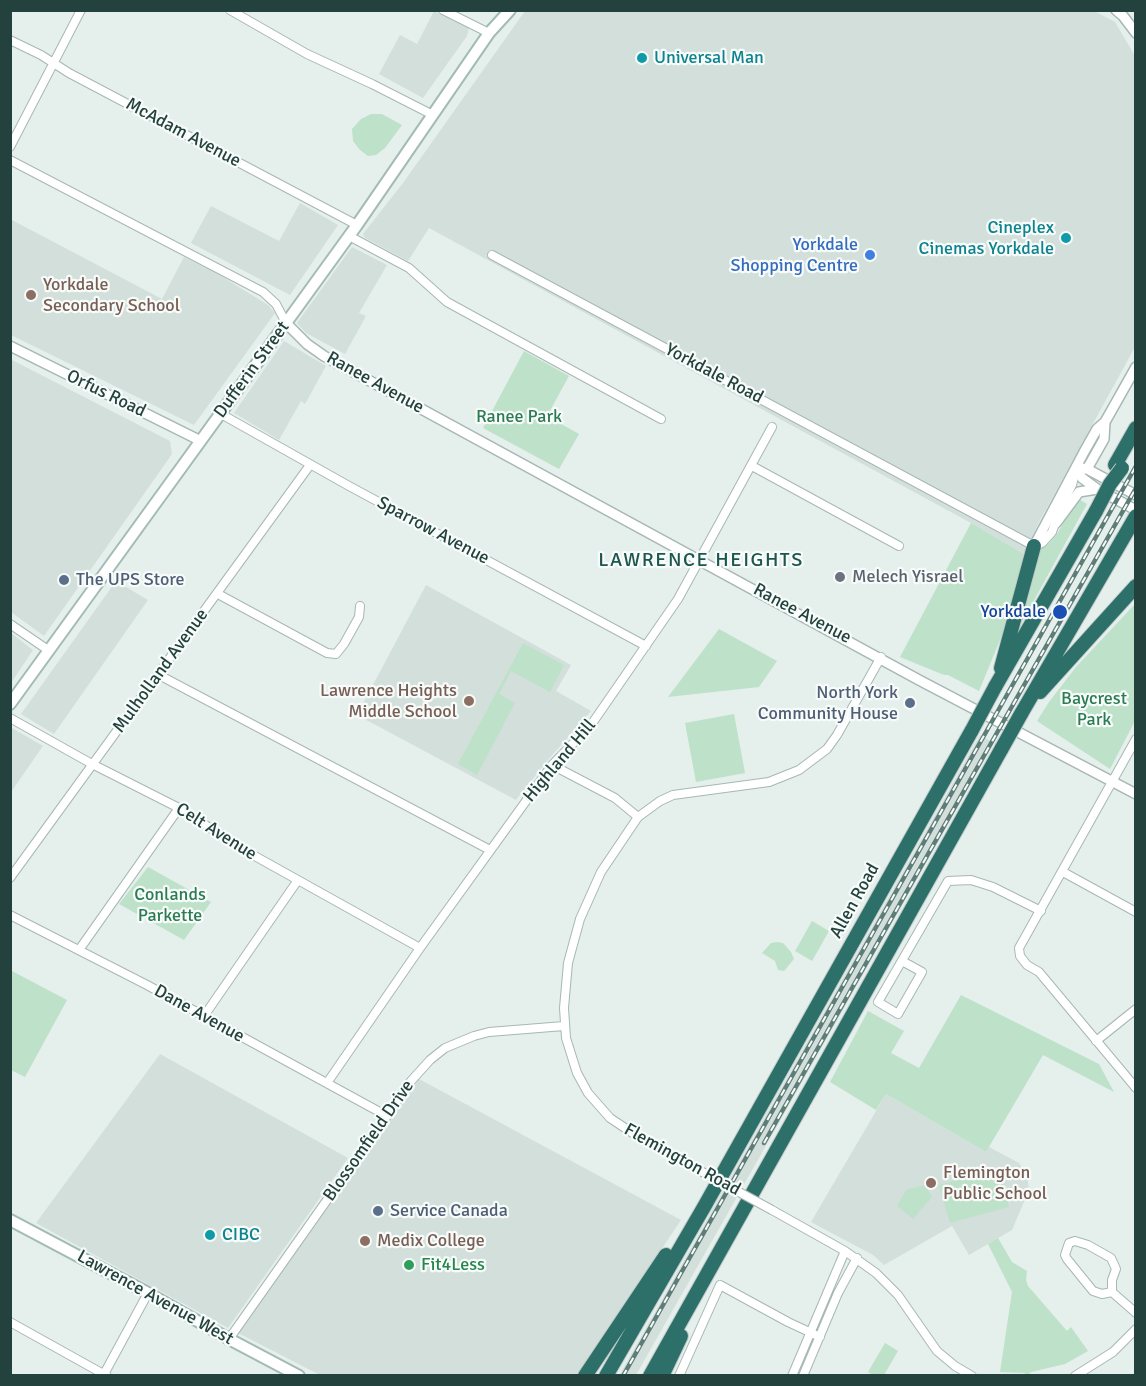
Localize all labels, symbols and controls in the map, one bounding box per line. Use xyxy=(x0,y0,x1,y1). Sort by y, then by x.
place label: Universal Man xyxy=(654,47,764,69)
marker: Universal Man xyxy=(635,51,649,65)
street label: McAdam Avenue xyxy=(122,94,244,172)
place label: Cineplex Cinemas Yorkdale xyxy=(919,217,1054,260)
marker: Cineplex Cinemas Yorkdale xyxy=(1059,231,1073,245)
place label: Yorkdale Shopping Centre xyxy=(730,234,858,276)
marker: Yorkdale Shopping Centre xyxy=(863,248,877,262)
place label: Yorkdale Secondary School xyxy=(43,274,180,316)
marker: Yorkdale Secondary School xyxy=(24,288,38,302)
street label: Dufferin Street xyxy=(210,317,294,423)
street label: Yorkdale Road xyxy=(661,339,767,409)
street label: Ranee Avenue xyxy=(323,347,427,419)
street label: Orfus Road xyxy=(63,366,149,422)
park label: Ranee Park xyxy=(476,406,562,428)
street label: Sparrow Avenue xyxy=(373,492,493,570)
district label: LAWRENCE HEIGHTS xyxy=(598,549,804,573)
place label: Melech Yisrael xyxy=(852,566,964,588)
place label: The UPS Store xyxy=(76,569,185,591)
marker: Melech Yisrael xyxy=(833,570,847,584)
marker: The UPS Store xyxy=(57,573,71,587)
street label: Ranee Avenue xyxy=(749,579,855,649)
place label: Yorkdale xyxy=(980,601,1046,623)
marker: Yorkdale xyxy=(1051,603,1069,621)
street label: Mulholland Avenue xyxy=(109,605,213,737)
place label: Lawrence Heights Middle School xyxy=(320,680,457,722)
place label: North York Community House xyxy=(758,682,898,724)
park label: Baycrest Park xyxy=(1061,688,1127,730)
marker: Lawrence Heights Middle School xyxy=(462,694,476,708)
marker: North York Community House xyxy=(903,696,917,710)
street label: Highland Hill xyxy=(519,715,601,807)
street label: Celt Avenue xyxy=(172,799,260,865)
street label: Allen Road xyxy=(826,860,884,942)
park label: Conlands Parkette xyxy=(134,884,206,926)
street label: Dane Avenue xyxy=(150,980,248,1048)
street label: Blossomfield Drive xyxy=(319,1076,419,1206)
street label: Flemington Road xyxy=(620,1119,744,1201)
place label: Flemington Public School xyxy=(943,1162,1047,1204)
marker: Flemington Public School xyxy=(924,1176,938,1190)
place label: Service Canada xyxy=(390,1200,508,1222)
marker: Service Canada xyxy=(371,1204,385,1218)
place label: CIBC xyxy=(222,1224,260,1246)
marker: CIBC xyxy=(203,1228,217,1242)
place label: Medix College xyxy=(377,1230,485,1252)
marker: Medix College xyxy=(358,1234,372,1248)
street label: Lawrence Avenue West xyxy=(73,1246,237,1350)
place label: Fit4Less xyxy=(421,1254,485,1276)
marker: Fit4Less xyxy=(402,1258,416,1272)

